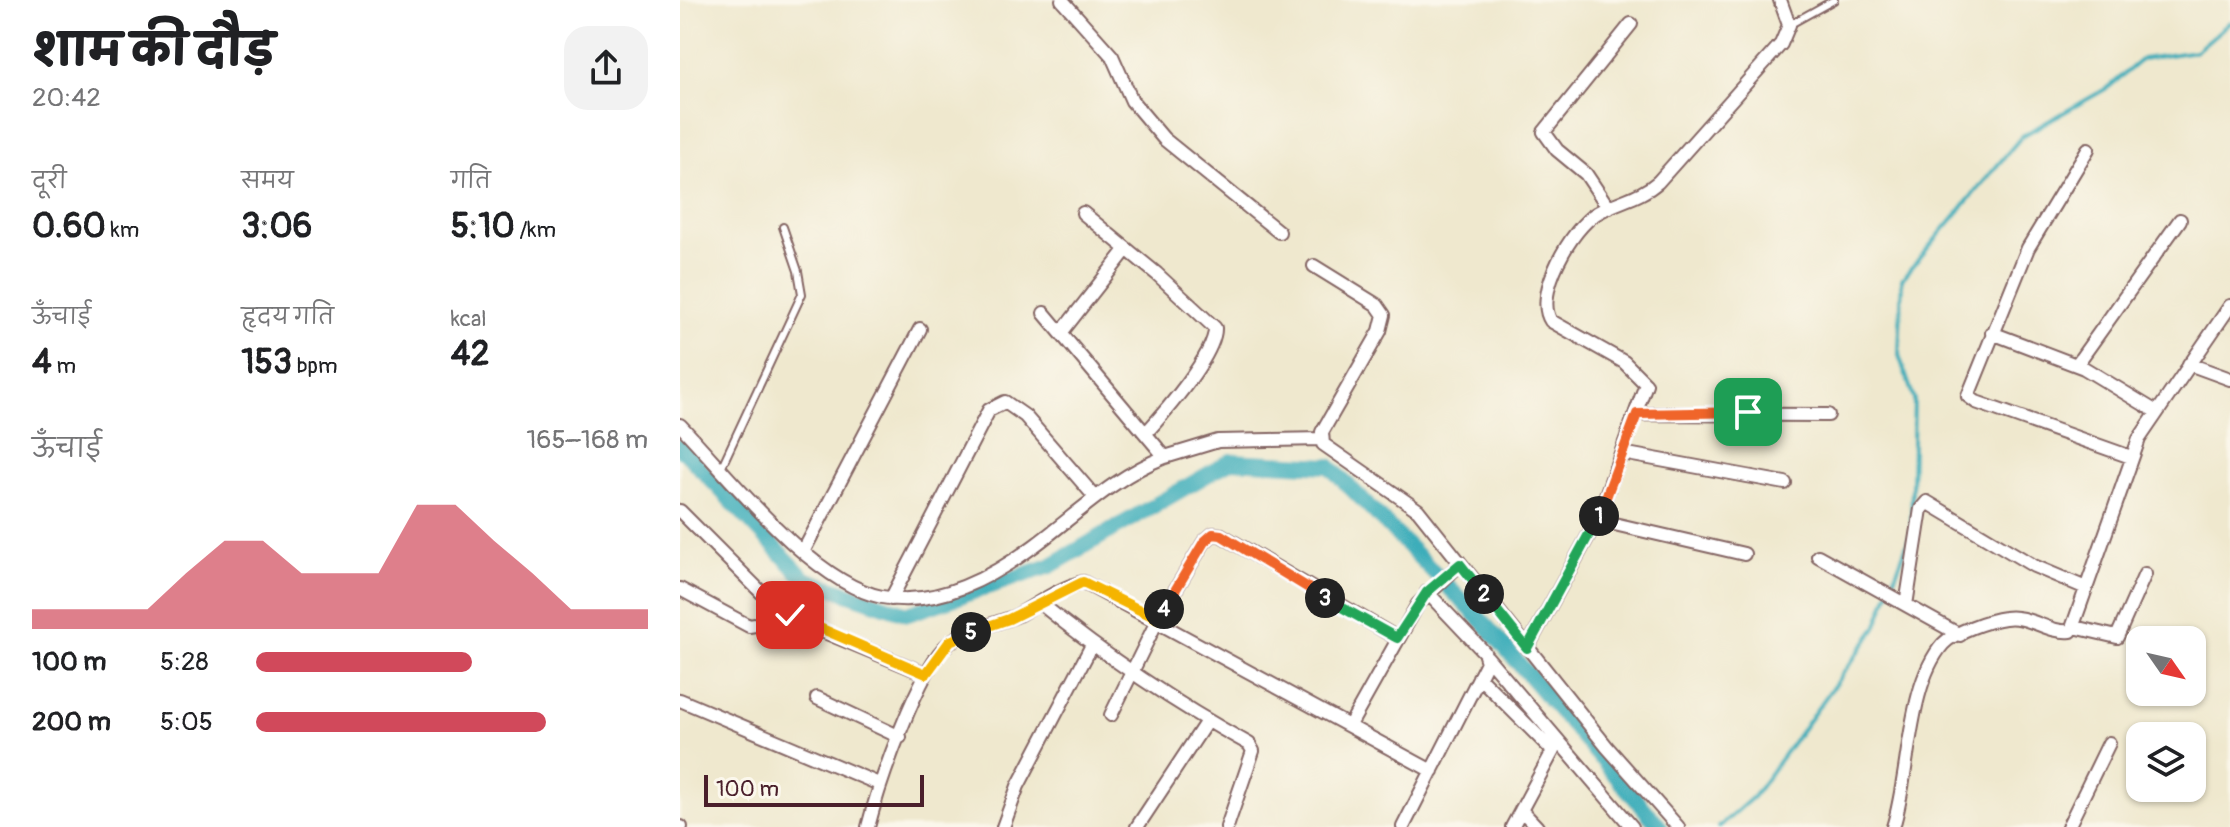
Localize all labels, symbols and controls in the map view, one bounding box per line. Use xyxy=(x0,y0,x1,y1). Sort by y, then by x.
text: शाम की दौड़ xyxy=(32,24,275,79)
button: share xyxy=(564,26,648,110)
text: 20:42 xyxy=(32,82,101,114)
text: दूरी xyxy=(32,167,67,195)
text: समय xyxy=(241,167,294,195)
text: गति xyxy=(451,167,491,195)
text: 0.60 xyxy=(32,205,106,248)
text: 3:06 xyxy=(241,205,312,248)
text: 5:10 xyxy=(451,205,515,248)
text: km xyxy=(106,216,139,244)
text: /km xyxy=(515,216,556,244)
text: ऊँचाई xyxy=(32,303,91,331)
text: हृदय गति xyxy=(241,303,334,331)
text: kcal xyxy=(451,305,486,333)
text: 42 xyxy=(451,333,489,376)
text: 4 xyxy=(32,341,52,384)
text: 153 xyxy=(241,341,292,384)
text: m xyxy=(52,352,76,380)
text: bpm xyxy=(292,352,338,380)
pin xyxy=(1714,378,1782,446)
icon: arrive xyxy=(1726,390,1770,434)
text: 165–168 m xyxy=(526,424,648,456)
text: ऊँचाई xyxy=(32,433,102,465)
pin: 1 xyxy=(1579,496,1619,536)
text: 1 xyxy=(1595,502,1603,530)
pin: 2 xyxy=(1464,574,1504,614)
pin: 3 xyxy=(1305,578,1345,618)
text: 2 xyxy=(1478,580,1490,608)
pin xyxy=(756,581,824,649)
text: 3 xyxy=(1319,584,1331,612)
pin: 4 xyxy=(1144,589,1184,629)
icon: check xyxy=(768,593,812,637)
text: 4 xyxy=(1158,595,1170,623)
pin: 5 xyxy=(951,612,991,652)
text: 5 xyxy=(965,618,977,646)
north arrow xyxy=(2126,626,2206,706)
map controls xyxy=(2126,626,2206,802)
text: 100 m xyxy=(32,646,106,678)
text: 5:28 xyxy=(160,646,209,678)
text: 200 m xyxy=(32,706,111,738)
text: 5:05 xyxy=(160,706,213,738)
button: layers xyxy=(2126,722,2206,802)
scale bar xyxy=(704,771,924,807)
text: 100 m xyxy=(716,775,779,803)

